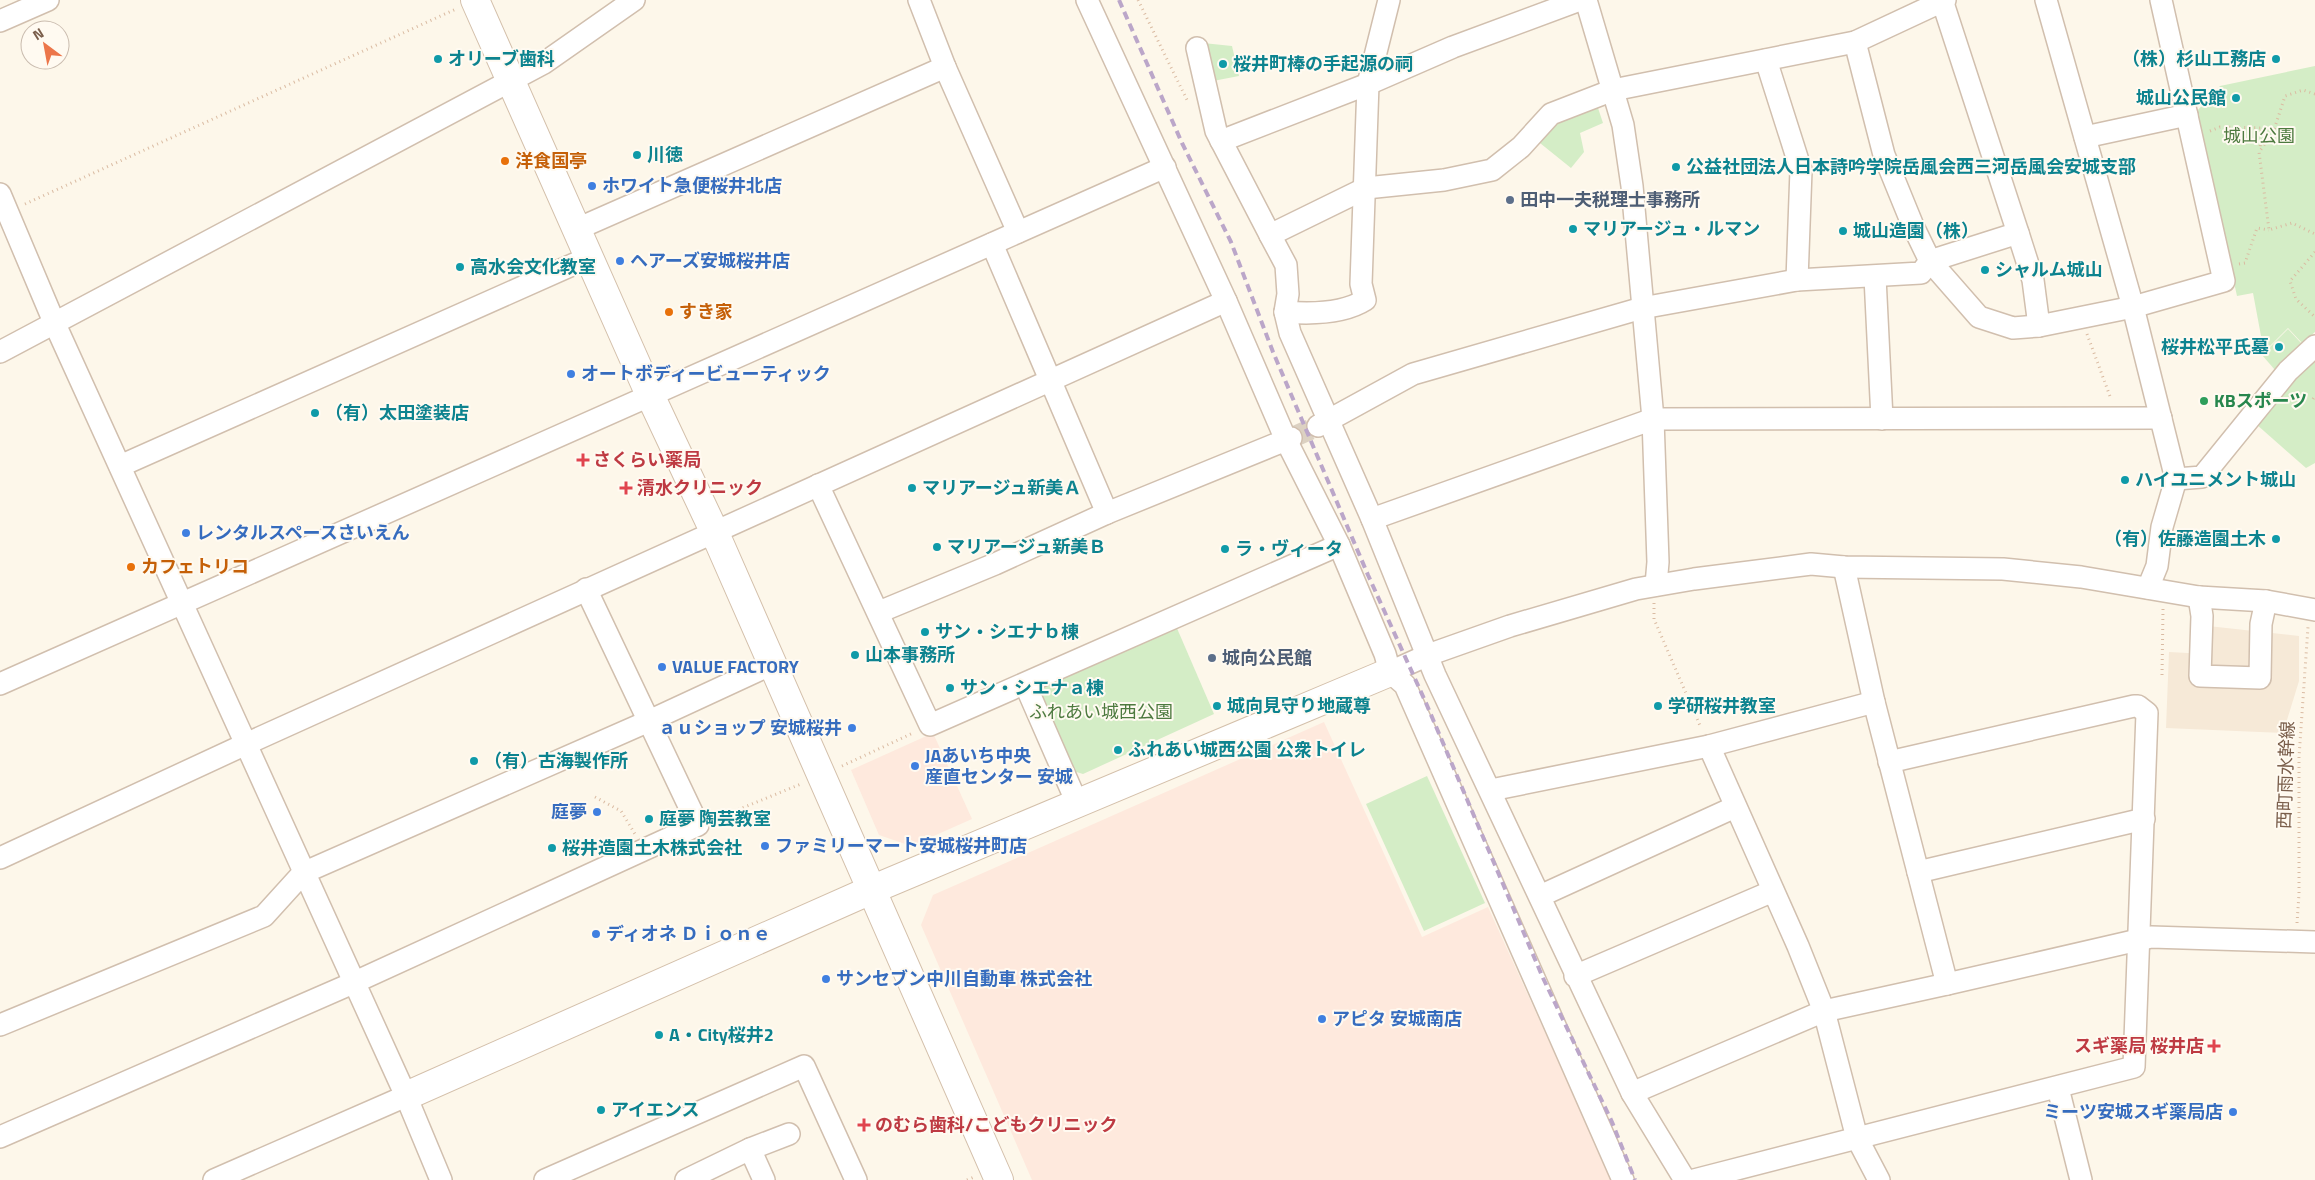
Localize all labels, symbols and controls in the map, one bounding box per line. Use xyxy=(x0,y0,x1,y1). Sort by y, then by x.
north arrow xyxy=(20,20,70,70)
text: N xyxy=(28,22,48,45)
place label: オリーブ歯科 xyxy=(448,45,555,72)
place label: （株）杉山工務店 xyxy=(2122,45,2266,72)
place label: 桜井町棒の手起源の祠 xyxy=(1233,50,1413,77)
marker: オリーブ歯科 xyxy=(432,53,444,65)
marker: （株）杉山工務店 xyxy=(2270,53,2282,65)
marker: 桜井町棒の手起源の祠 xyxy=(1217,58,1229,70)
place label: 城山公民館 xyxy=(2136,84,2226,111)
marker: 城山公民館 xyxy=(2230,92,2242,104)
park label: 城山公園 xyxy=(2223,122,2295,149)
place label: 川徳 xyxy=(647,141,683,168)
place label: 洋食国亭 xyxy=(515,147,587,174)
marker: 川徳 xyxy=(631,149,643,161)
place label: 公益社団法人日本詩吟学院岳風会西三河岳風会安城支部 xyxy=(1686,153,2136,180)
marker: 洋食国亭 xyxy=(499,155,511,167)
marker: 公益社団法人日本詩吟学院岳風会西三河岳風会安城支部 xyxy=(1670,161,1682,173)
place label: ホワイト急便桜井北店 xyxy=(602,172,782,199)
marker: ホワイト急便桜井北店 xyxy=(586,180,598,192)
place label: 田中一夫税理士事務所 xyxy=(1520,186,1700,213)
marker: 田中一夫税理士事務所 xyxy=(1504,194,1516,206)
place label: マリアージュ・ルマン xyxy=(1583,215,1760,242)
place label: 城山造園（株） xyxy=(1853,217,1979,244)
marker: マリアージュ・ルマン xyxy=(1567,223,1579,235)
marker: 城山造園（株） xyxy=(1837,225,1849,237)
place label: ヘアーズ安城桜井店 xyxy=(630,247,790,274)
place label: 高水会文化教室 xyxy=(470,253,596,280)
marker: ヘアーズ安城桜井店 xyxy=(614,255,626,267)
place label: シャルム城山 xyxy=(1995,256,2103,283)
marker: 高水会文化教室 xyxy=(454,261,466,273)
marker: シャルム城山 xyxy=(1979,264,1991,276)
place label: すき家 xyxy=(679,298,733,325)
marker: すき家 xyxy=(663,306,675,318)
place label: 桜井松平氏墓 xyxy=(2161,333,2269,360)
marker: 桜井松平氏墓 xyxy=(2273,341,2285,353)
place label: オートボディービューティック xyxy=(581,360,831,387)
marker: オートボディービューティック xyxy=(565,368,577,380)
place label: KBスポーツ xyxy=(2214,387,2307,414)
marker: KBスポーツ xyxy=(2198,395,2210,407)
place label: （有）太田塗装店 xyxy=(325,399,469,426)
marker: （有）太田塗装店 xyxy=(309,407,321,419)
place label: さくらい薬局 xyxy=(593,446,701,473)
marker: さくらい薬局 xyxy=(577,454,589,466)
place label: ハイユニメント城山 xyxy=(2135,466,2296,493)
place label: 清水クリニック xyxy=(637,474,763,501)
place label: マリアージュ新美Ａ xyxy=(922,474,1081,501)
marker: ハイユニメント城山 xyxy=(2119,474,2131,486)
marker: 清水クリニック xyxy=(619,481,633,495)
marker: マリアージュ新美Ａ xyxy=(906,482,918,494)
place label: レンタルスペースさいえん xyxy=(196,519,410,546)
place label: （有）佐藤造園土木 xyxy=(2104,525,2266,552)
marker: レンタルスペースさいえん xyxy=(180,527,192,539)
place label: マリアージュ新美Ｂ xyxy=(947,533,1106,560)
marker: （有）佐藤造園土木 xyxy=(2270,533,2282,545)
place label: ラ・ヴィータ xyxy=(1235,535,1343,562)
marker: マリアージュ新美Ｂ xyxy=(931,541,943,553)
marker: ラ・ヴィータ xyxy=(1219,543,1231,555)
place label: カフェトリコ xyxy=(141,553,249,580)
marker: カフェトリコ xyxy=(125,561,137,573)
place label: サン・シエナｂ棟 xyxy=(935,618,1079,645)
marker: サン・シエナｂ棟 xyxy=(919,626,931,638)
place label: 山本事務所 xyxy=(865,641,955,668)
place label: 城向公民館 xyxy=(1222,644,1312,671)
marker: 山本事務所 xyxy=(849,649,861,661)
marker: 城向公民館 xyxy=(1206,652,1218,664)
place label: VALUE FACTORY xyxy=(672,653,800,680)
marker: VALUE FACTORY xyxy=(656,661,668,673)
place label: サン・シエナａ棟 xyxy=(960,674,1104,701)
marker: サン・シエナａ棟 xyxy=(944,682,956,694)
place label: 城向見守り地蔵尊 xyxy=(1227,692,1371,719)
place label: 学研桜井教室 xyxy=(1668,692,1776,719)
park label: ふれあい城西公園 xyxy=(1029,698,1173,725)
marker: 城向見守り地蔵尊 xyxy=(1211,700,1223,712)
marker: 学研桜井教室 xyxy=(1652,700,1664,712)
place label: ａｕショップ 安城桜井 xyxy=(658,714,842,741)
street label: 西町雨水幹線 xyxy=(2270,721,2301,829)
marker: ａｕショップ 安城桜井 xyxy=(846,722,858,734)
place label: ふれあい城西公園 公衆トイレ xyxy=(1128,736,1366,763)
place label: JAあいち中央 産直センター 安城 xyxy=(925,742,1073,790)
marker: ふれあい城西公園 公衆トイレ xyxy=(1112,744,1124,756)
place label: （有）古海製作所 xyxy=(484,747,628,774)
marker: （有）古海製作所 xyxy=(468,755,480,767)
marker: JAあいち中央 産直センター 安城 xyxy=(909,760,921,772)
place label: 庭夢 xyxy=(551,798,587,825)
place label: 庭夢 陶芸教室 xyxy=(659,805,771,832)
marker: 庭夢 xyxy=(591,806,603,818)
marker: 庭夢 陶芸教室 xyxy=(643,813,655,825)
place label: ファミリーマート安城桜井町店 xyxy=(775,832,1027,859)
place label: 桜井造園土木株式会社 xyxy=(562,834,742,861)
marker: ファミリーマート安城桜井町店 xyxy=(759,840,771,852)
marker: 桜井造園土木株式会社 xyxy=(546,842,558,854)
place label: ディオネ Ｄｉｏｎｅ xyxy=(606,920,771,947)
marker: ディオネ Ｄｉｏｎｅ xyxy=(590,928,602,940)
place label: サンセブン中川自動車 株式会社 xyxy=(836,965,1092,992)
marker: サンセブン中川自動車 株式会社 xyxy=(820,973,832,985)
place label: アピタ 安城南店 xyxy=(1332,1005,1462,1032)
marker: アピタ 安城南店 xyxy=(1316,1013,1328,1025)
place label: A・City桜井2 xyxy=(669,1021,774,1048)
marker: A・City桜井2 xyxy=(653,1029,665,1041)
place label: スギ薬局 桜井店 xyxy=(2074,1032,2204,1059)
marker: スギ薬局 桜井店 xyxy=(2208,1040,2220,1052)
place label: アイエンス xyxy=(611,1096,700,1123)
place label: ミーツ安城スギ薬局店 xyxy=(2043,1098,2223,1125)
marker: アイエンス xyxy=(595,1104,607,1116)
marker: ミーツ安城スギ薬局店 xyxy=(2227,1106,2239,1118)
place label: のむら歯科/こどもクリニック xyxy=(875,1111,1117,1138)
marker: のむら歯科/こどもクリニック xyxy=(857,1118,871,1132)

